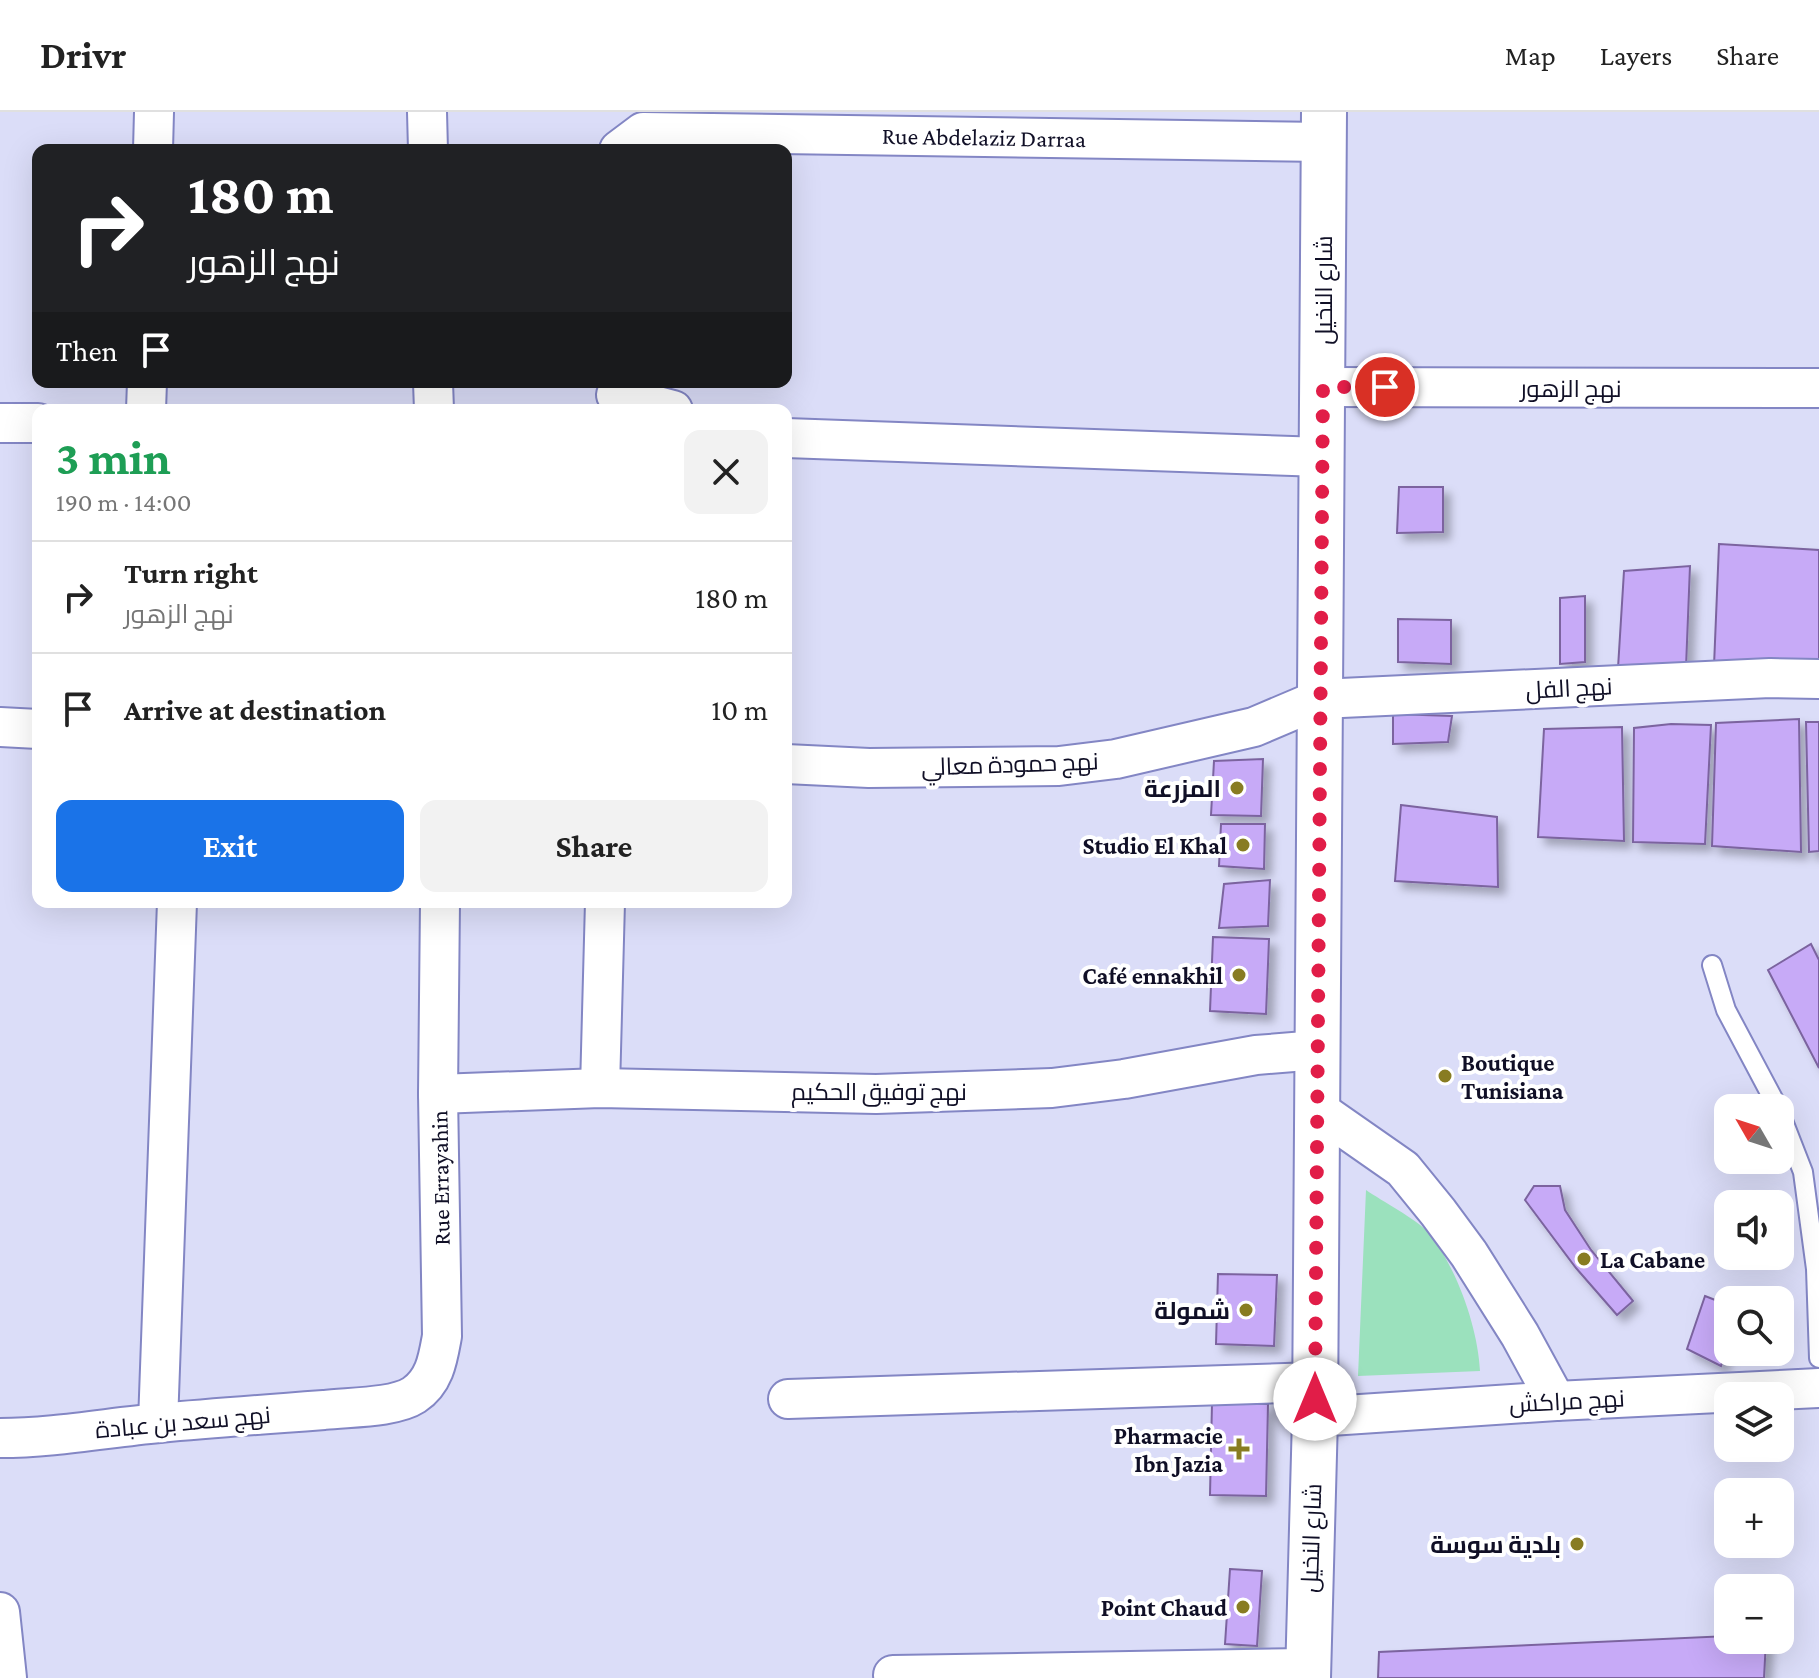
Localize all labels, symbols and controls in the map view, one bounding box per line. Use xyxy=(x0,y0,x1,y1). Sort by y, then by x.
text: Drivr xyxy=(40,34,126,76)
text: Map xyxy=(1505,40,1556,71)
text: Layers xyxy=(1600,40,1672,71)
text: Share xyxy=(1716,40,1779,71)
street label: Rue Abdelaziz Darraa xyxy=(882,122,1086,152)
text: 180 m xyxy=(188,163,334,225)
icon: right xyxy=(56,176,160,280)
street label: شارع النخيل xyxy=(1310,235,1340,345)
text: نهج الزهور xyxy=(188,243,340,283)
icon: arrive xyxy=(134,328,178,372)
text: Then xyxy=(56,334,118,367)
pin xyxy=(1351,353,1419,421)
icon: arrive xyxy=(1363,365,1407,409)
street label: نهج الزهور xyxy=(1518,375,1622,405)
button: close xyxy=(684,430,768,514)
text: 3 min xyxy=(56,431,171,484)
text: 190 m · 14:00 xyxy=(56,488,192,517)
text: Turn right xyxy=(124,556,258,589)
icon: right xyxy=(56,575,100,619)
text: 180 m xyxy=(695,581,768,614)
text: نهج الزهور xyxy=(124,600,234,629)
street label: نهج الفل xyxy=(1525,672,1613,707)
icon: arrive xyxy=(56,687,100,731)
text: Arrive at destination xyxy=(124,693,386,726)
text: 10 m xyxy=(711,693,768,726)
street label: نهج حمودة معالي xyxy=(921,747,1099,787)
place label: المزرعة xyxy=(1144,775,1221,803)
marker: المزرعة xyxy=(1228,779,1246,797)
button: Exit xyxy=(56,800,404,892)
button: Share xyxy=(420,800,768,892)
place label: Studio El Khal xyxy=(1083,832,1227,859)
marker: Studio El Khal xyxy=(1234,836,1252,854)
place label: Café ennakhil xyxy=(1082,962,1223,989)
marker: Café ennakhil xyxy=(1230,966,1248,984)
place label: Boutique Tunisiana xyxy=(1461,1049,1564,1104)
marker: Boutique Tunisiana xyxy=(1436,1067,1454,1085)
street label: نهج توفيق الحكيم xyxy=(791,1078,967,1108)
north arrow xyxy=(1714,1094,1794,1174)
map controls xyxy=(1714,1094,1794,1654)
street label: Rue Errayahin xyxy=(425,1110,455,1246)
button: sound xyxy=(1714,1190,1794,1270)
place label: La Cabane xyxy=(1600,1246,1705,1273)
marker: La Cabane xyxy=(1575,1250,1593,1268)
button: search xyxy=(1714,1286,1794,1366)
place label: شمولة xyxy=(1154,1297,1230,1325)
marker: شمولة xyxy=(1237,1301,1255,1319)
position arrow xyxy=(1273,1357,1357,1441)
button: layers xyxy=(1714,1382,1794,1462)
street label: نهج مراكش xyxy=(1508,1384,1626,1421)
street label: نهج سعد بن عبادة xyxy=(94,1401,272,1446)
place label: Pharmacie Ibn Jazia xyxy=(1114,1422,1223,1477)
marker: Pharmacie Ibn Jazia xyxy=(1230,1440,1248,1458)
button: + xyxy=(1714,1478,1794,1558)
street label: شارع النخيل xyxy=(1296,1483,1329,1593)
place label: بلدية سوسة xyxy=(1430,1531,1561,1559)
marker: بلدية سوسة xyxy=(1568,1535,1586,1553)
button: − xyxy=(1714,1574,1794,1654)
place label: Point Chaud xyxy=(1101,1594,1227,1621)
marker: Point Chaud xyxy=(1234,1598,1252,1616)

